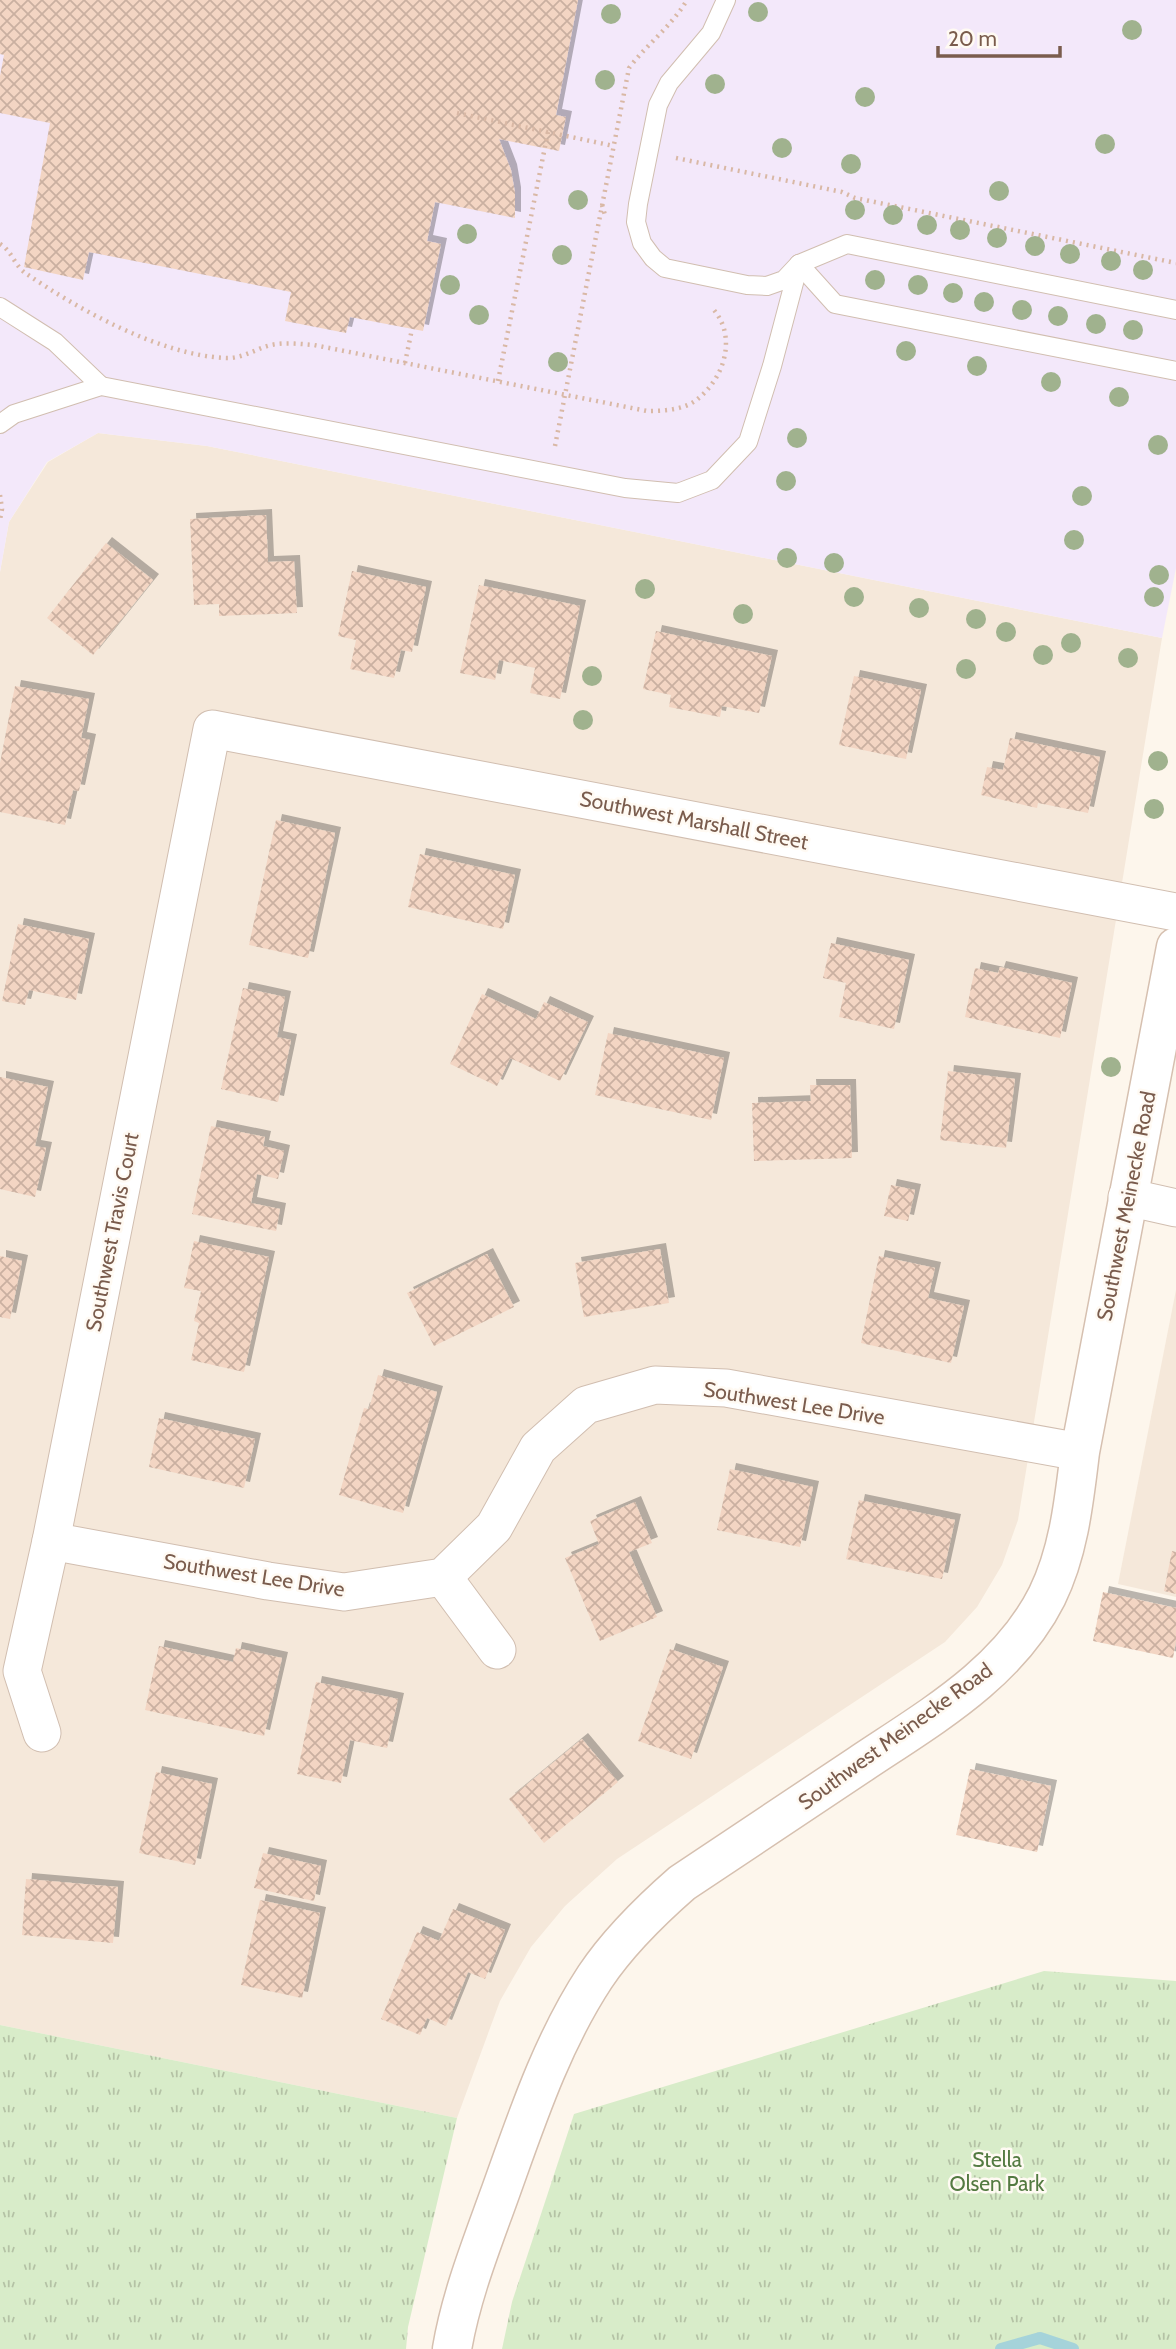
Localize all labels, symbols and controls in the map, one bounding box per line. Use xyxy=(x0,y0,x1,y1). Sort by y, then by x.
scale bar xyxy=(938,14,1060,58)
text: 20 m xyxy=(948,26,997,51)
street label: Southwest Marshall Street xyxy=(578,786,810,854)
street label: Southwest Meinecke Road xyxy=(1091,1089,1161,1323)
street label: Southwest Travis Court xyxy=(80,1130,144,1334)
street label: Southwest Lee Drive xyxy=(702,1376,887,1430)
street label: Southwest Lee Drive xyxy=(162,1548,347,1602)
street label: Southwest Meinecke Road xyxy=(793,1657,997,1815)
park label: Stella Olsen Park xyxy=(950,2147,1045,2196)

